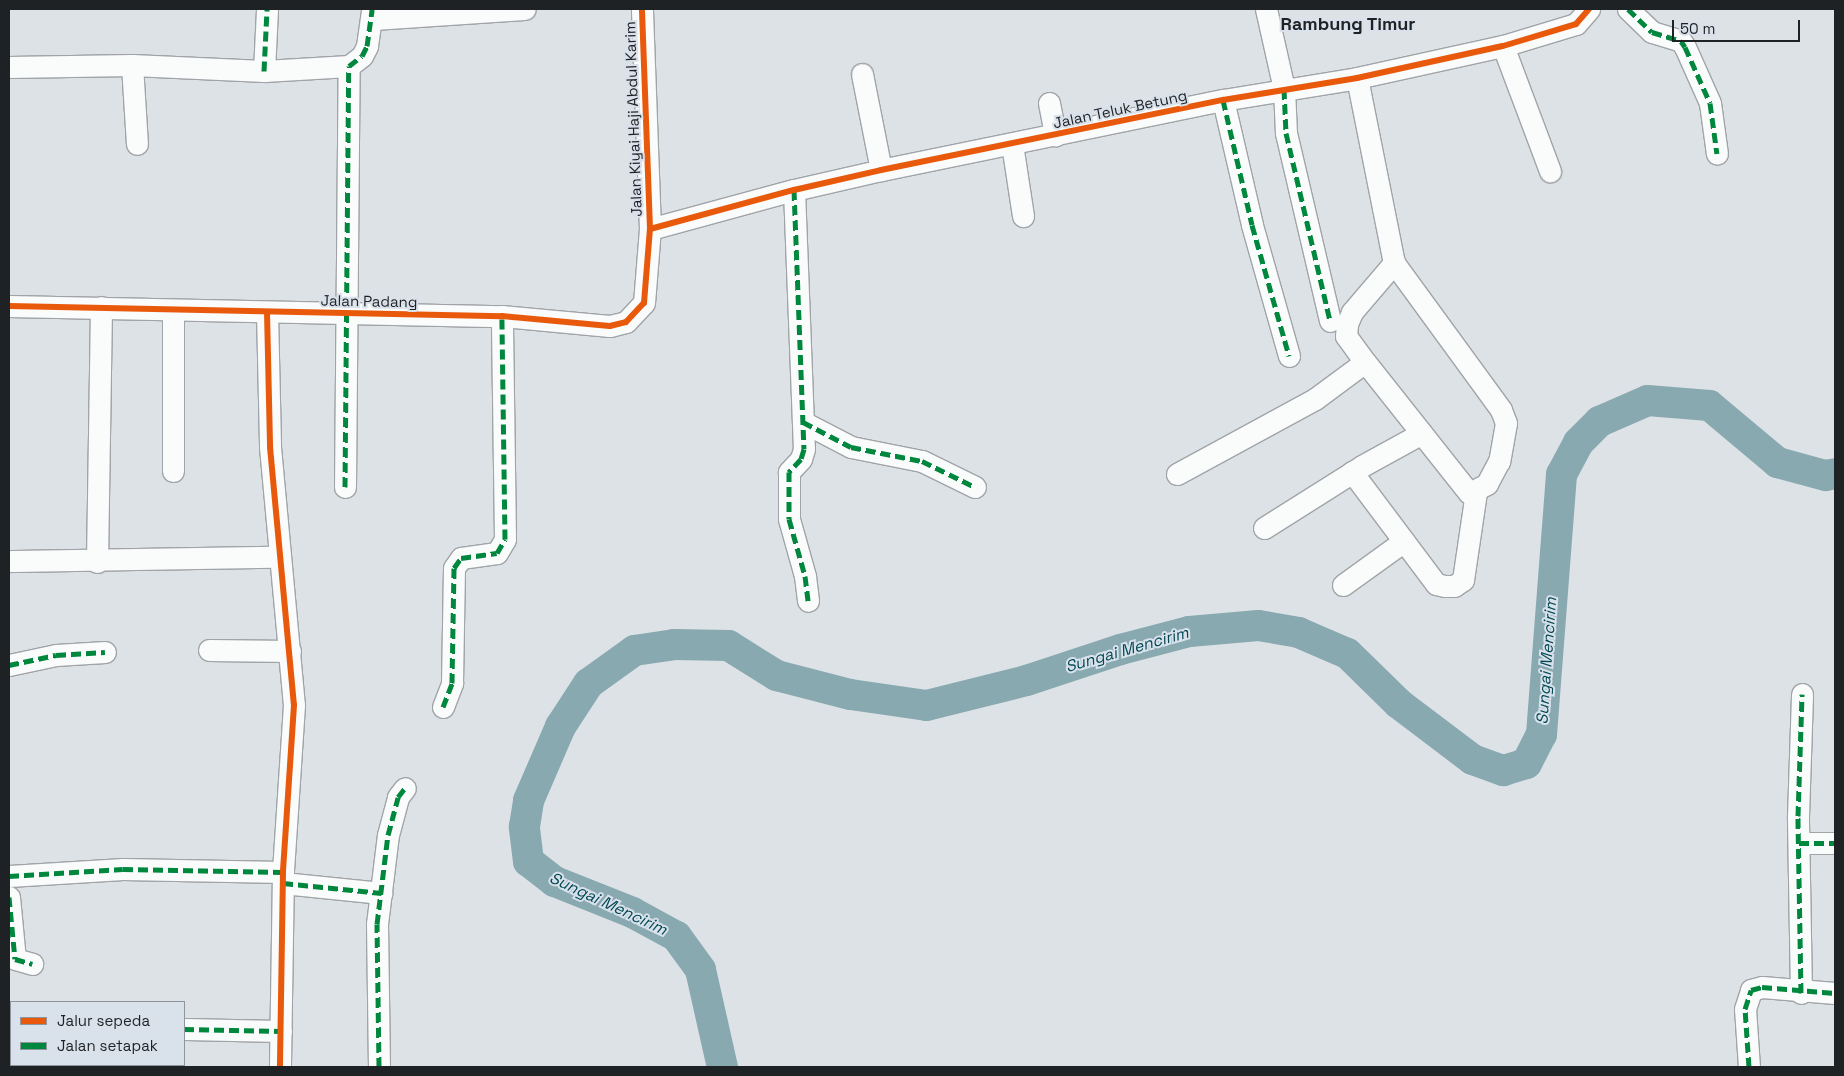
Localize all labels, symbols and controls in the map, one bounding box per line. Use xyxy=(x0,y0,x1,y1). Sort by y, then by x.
scale bar xyxy=(1674,10,1802,42)
district label: Rambung Timur xyxy=(1280,13,1416,35)
text: 50 m xyxy=(1680,19,1715,38)
street label: Jalan Kiyai Haji Abdul Karim xyxy=(621,21,645,217)
street label: Jalan Teluk Betung xyxy=(1051,86,1189,132)
street label: Jalan Padang xyxy=(320,291,418,311)
water label: Sungai Mencirim xyxy=(1533,597,1561,725)
water label: Sungai Mencirim xyxy=(1063,623,1191,677)
water label: Sungai Mencirim xyxy=(546,868,670,940)
legend xyxy=(10,1001,185,1066)
text: Jalur sepeda xyxy=(57,1011,150,1030)
text: Jalan setapak xyxy=(57,1036,158,1055)

